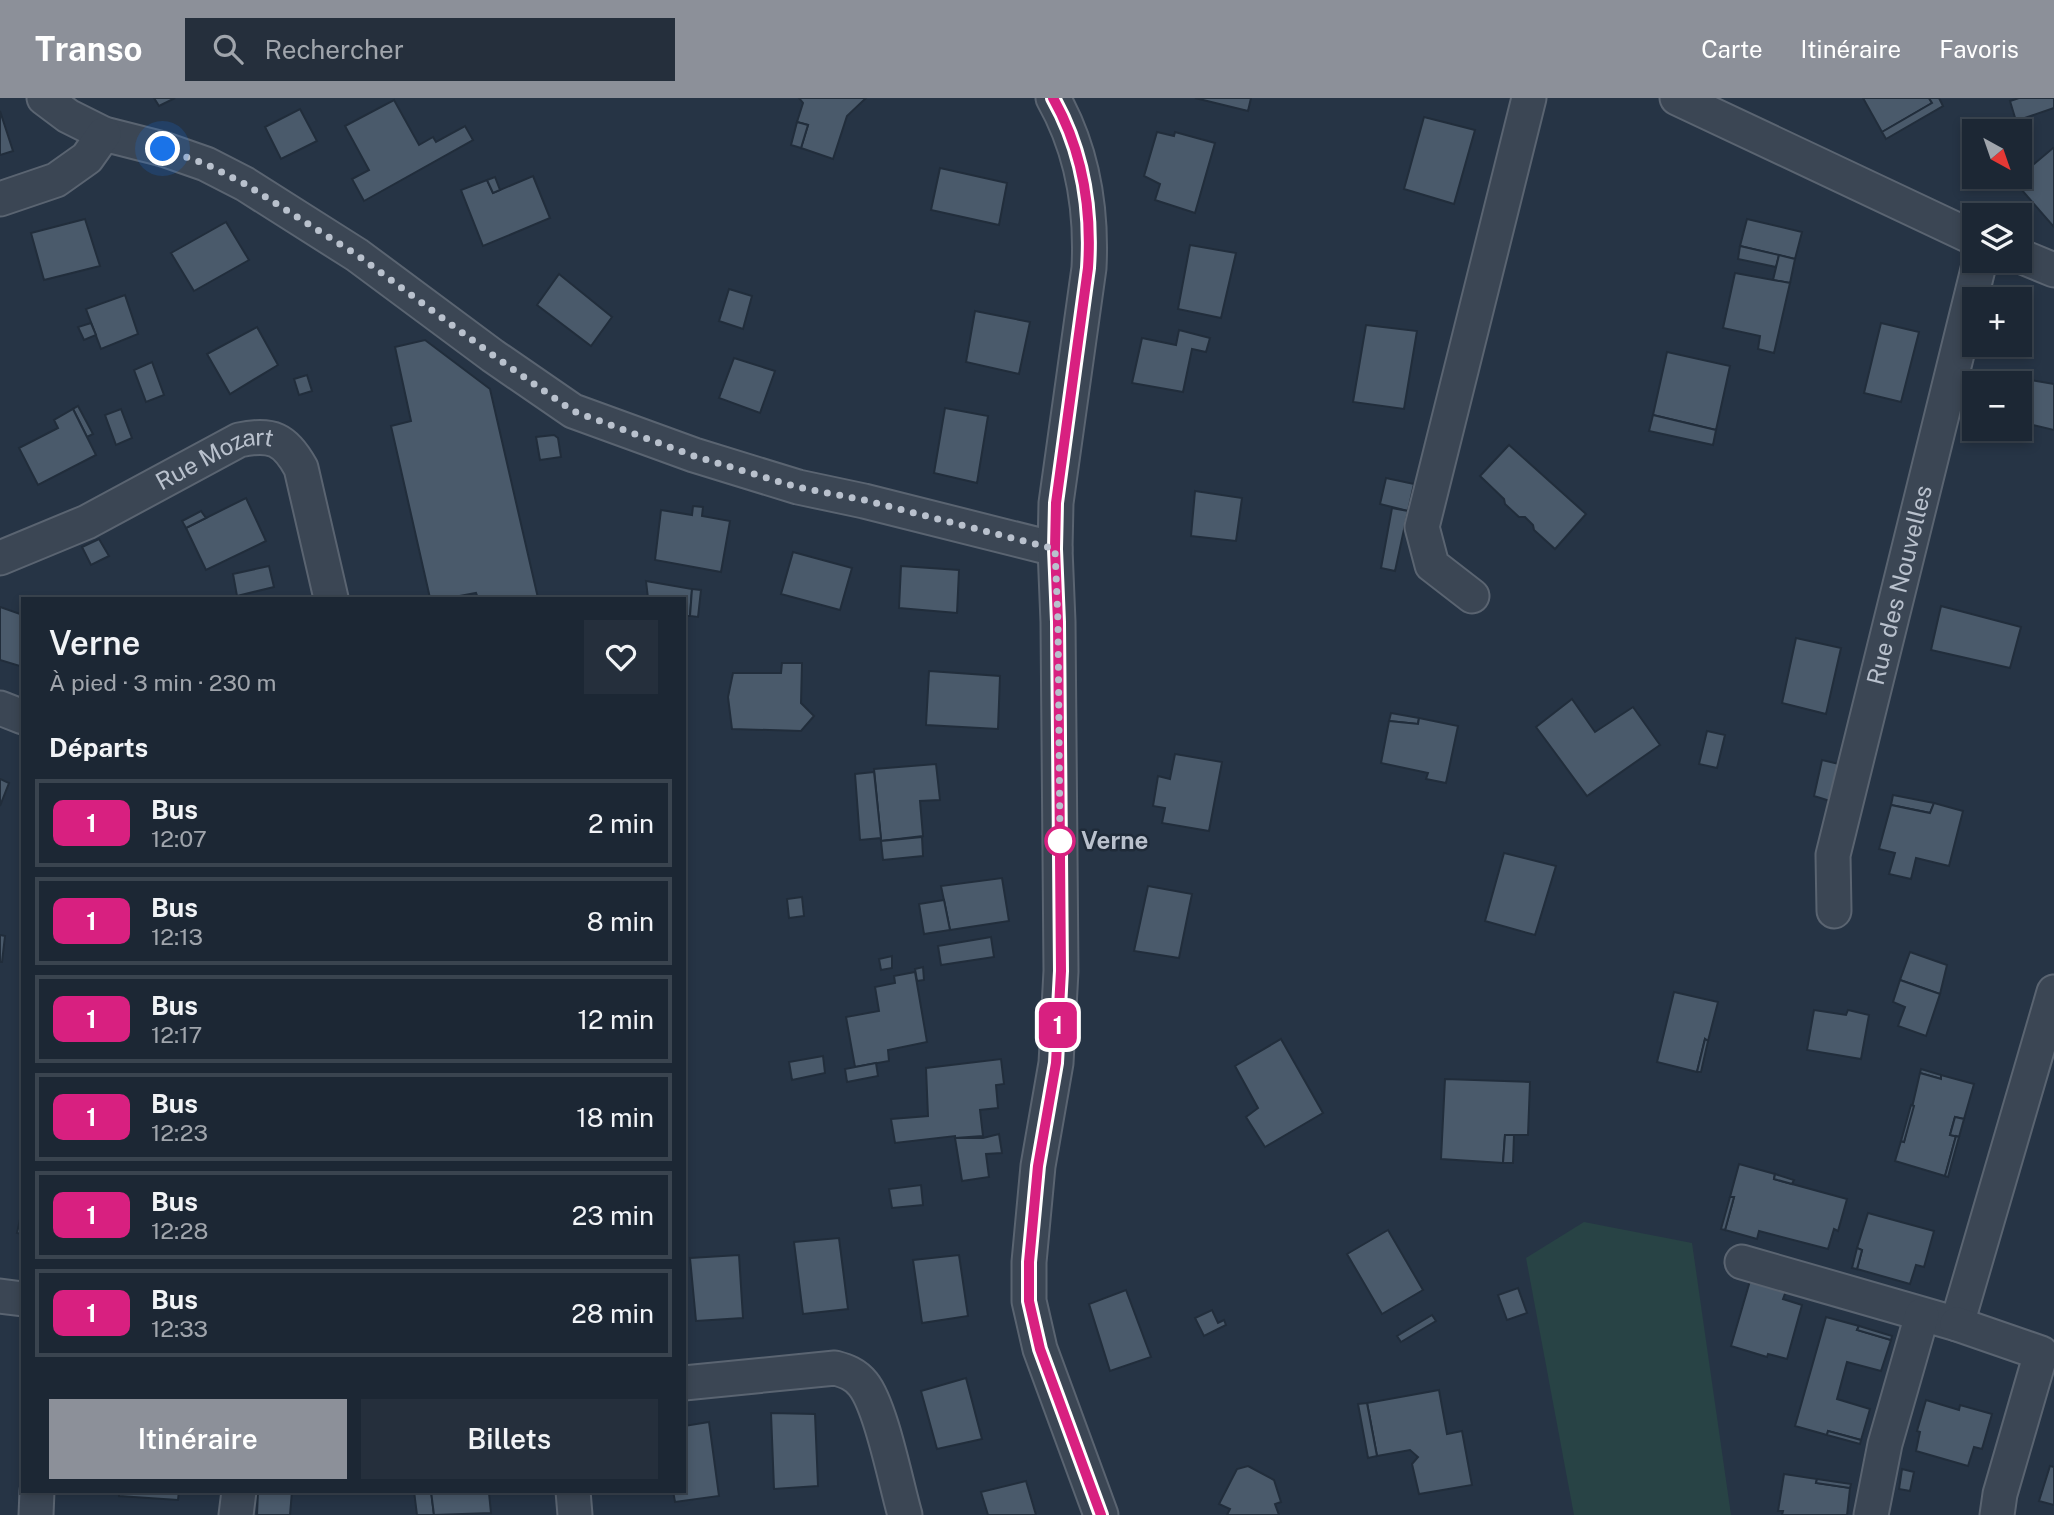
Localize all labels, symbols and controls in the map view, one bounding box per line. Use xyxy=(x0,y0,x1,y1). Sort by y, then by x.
search box xyxy=(185,18,675,81)
text: Transo xyxy=(35,30,143,68)
icon: search xyxy=(209,30,247,68)
text: Rechercher xyxy=(265,34,404,65)
text: Carte xyxy=(1701,35,1763,63)
text: Itinéraire xyxy=(1801,35,1901,63)
text: Favoris xyxy=(1939,35,2019,63)
north arrow xyxy=(1962,119,2032,189)
map controls xyxy=(1962,119,2032,441)
your location xyxy=(145,131,180,166)
button: layers xyxy=(1962,203,2032,273)
button: + xyxy=(1962,287,2032,357)
button: − xyxy=(1962,371,2032,441)
street label: Rue Mozart xyxy=(151,422,276,495)
street label: Rue des Nouvelles xyxy=(1861,482,1937,688)
button: heart xyxy=(584,620,658,694)
text: Verne xyxy=(49,624,140,662)
text: À pied · 3 min · 230 m xyxy=(49,669,276,696)
text: Départs xyxy=(49,732,148,763)
text: Bus xyxy=(151,794,198,825)
text: 2 min xyxy=(588,808,654,839)
text: 1 xyxy=(86,809,97,837)
text: 12:07 xyxy=(151,825,207,852)
marker: Verne xyxy=(1045,826,1075,856)
place label: Verne xyxy=(1081,826,1148,854)
text: Bus xyxy=(151,892,198,923)
text: 8 min xyxy=(587,906,654,937)
text: 1 xyxy=(86,907,97,935)
text: 12:13 xyxy=(151,923,203,950)
text: Bus xyxy=(151,990,198,1021)
line badge: 1 xyxy=(1035,1002,1081,1048)
text: 12 min xyxy=(578,1004,654,1035)
text: 1 xyxy=(86,1005,97,1033)
text: 1 xyxy=(1053,1011,1063,1039)
text: 12:17 xyxy=(151,1021,202,1048)
text: Bus xyxy=(151,1088,198,1119)
text: 18 min xyxy=(576,1102,654,1133)
text: 1 xyxy=(86,1103,97,1131)
text: 12:23 xyxy=(151,1119,208,1146)
text: Bus xyxy=(151,1186,198,1217)
text: 23 min xyxy=(572,1200,654,1231)
text: 1 xyxy=(86,1201,97,1229)
text: 12:28 xyxy=(151,1217,208,1244)
text: Bus xyxy=(151,1284,198,1315)
text: 28 min xyxy=(571,1298,654,1329)
text: 1 xyxy=(86,1299,97,1327)
text: 12:33 xyxy=(151,1315,208,1342)
button: Itinéraire xyxy=(49,1399,347,1479)
button: Billets xyxy=(361,1399,658,1479)

